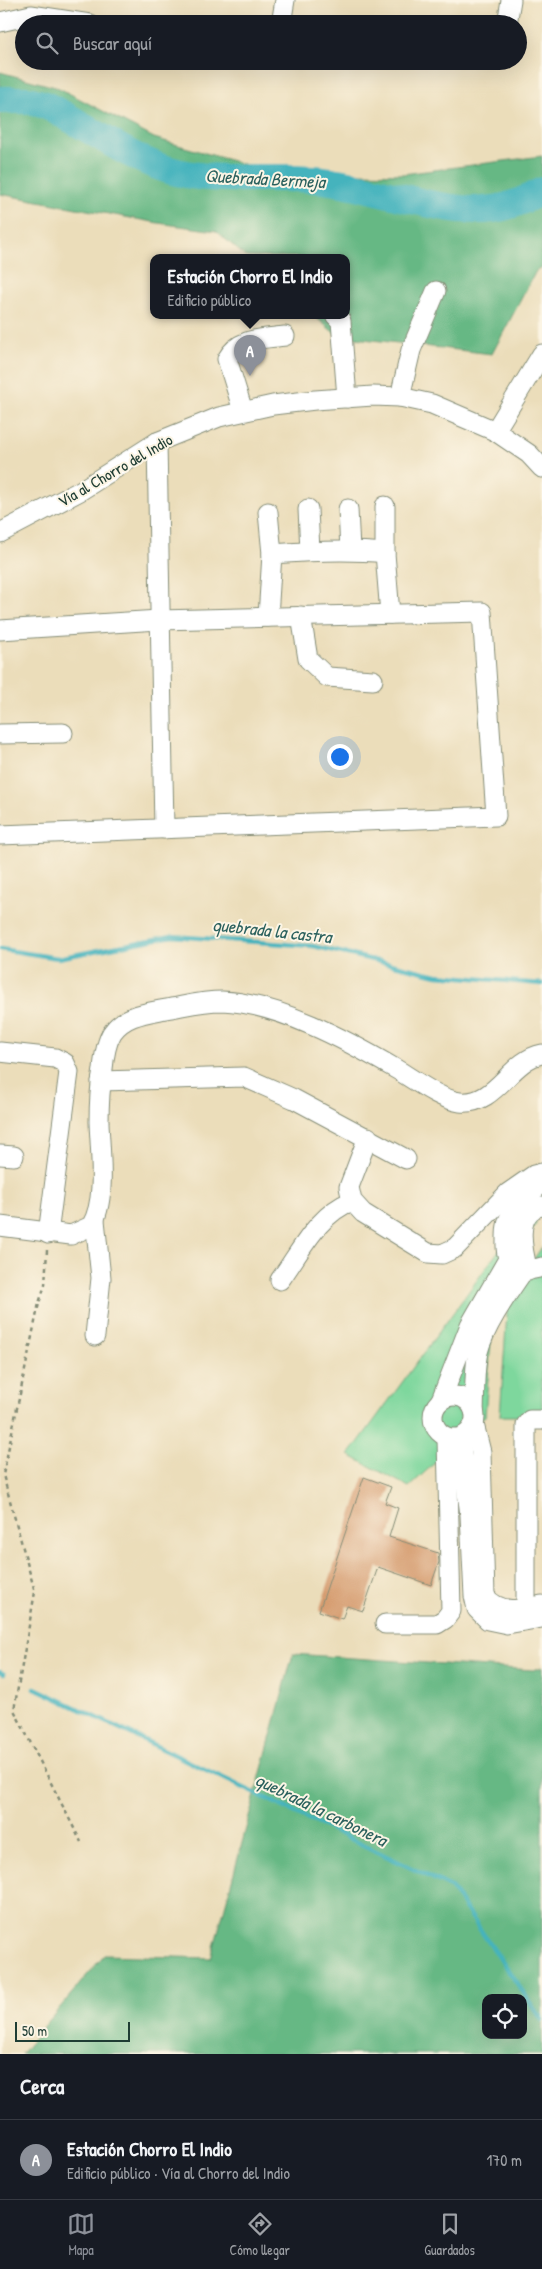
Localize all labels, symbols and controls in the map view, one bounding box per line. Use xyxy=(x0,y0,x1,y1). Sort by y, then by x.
search box xyxy=(15,15,527,70)
icon: search xyxy=(33,29,61,57)
text: Buscar aquí xyxy=(73,30,152,56)
water label: Quebrada Bermeja xyxy=(205,163,327,194)
popup xyxy=(150,254,350,319)
text: Estación Chorro El Indio xyxy=(168,263,332,289)
text: Edificio público xyxy=(168,289,251,311)
pin: A xyxy=(234,335,266,376)
street label: Vía al Chorro del Indio xyxy=(54,428,177,512)
your location xyxy=(327,744,353,770)
water label: quebrada la castra xyxy=(211,912,335,949)
water label: quebrada la carbonera xyxy=(251,1767,393,1853)
map controls xyxy=(482,1994,527,2039)
button: locate xyxy=(482,1994,527,2039)
scale bar xyxy=(15,2019,130,2042)
text: 50 m xyxy=(22,2021,47,2040)
text: Cerca xyxy=(20,2072,64,2101)
text: Estación Chorro El Indio xyxy=(67,2136,232,2162)
text: A xyxy=(32,2149,40,2171)
text: 170 m xyxy=(487,2149,522,2171)
text: Edificio público · Vía al Chorro del Indio xyxy=(67,2162,290,2184)
tab: Mapa xyxy=(67,2210,95,2259)
tab: Cómo llegar xyxy=(229,2210,290,2259)
tab: Guardados xyxy=(424,2210,475,2259)

